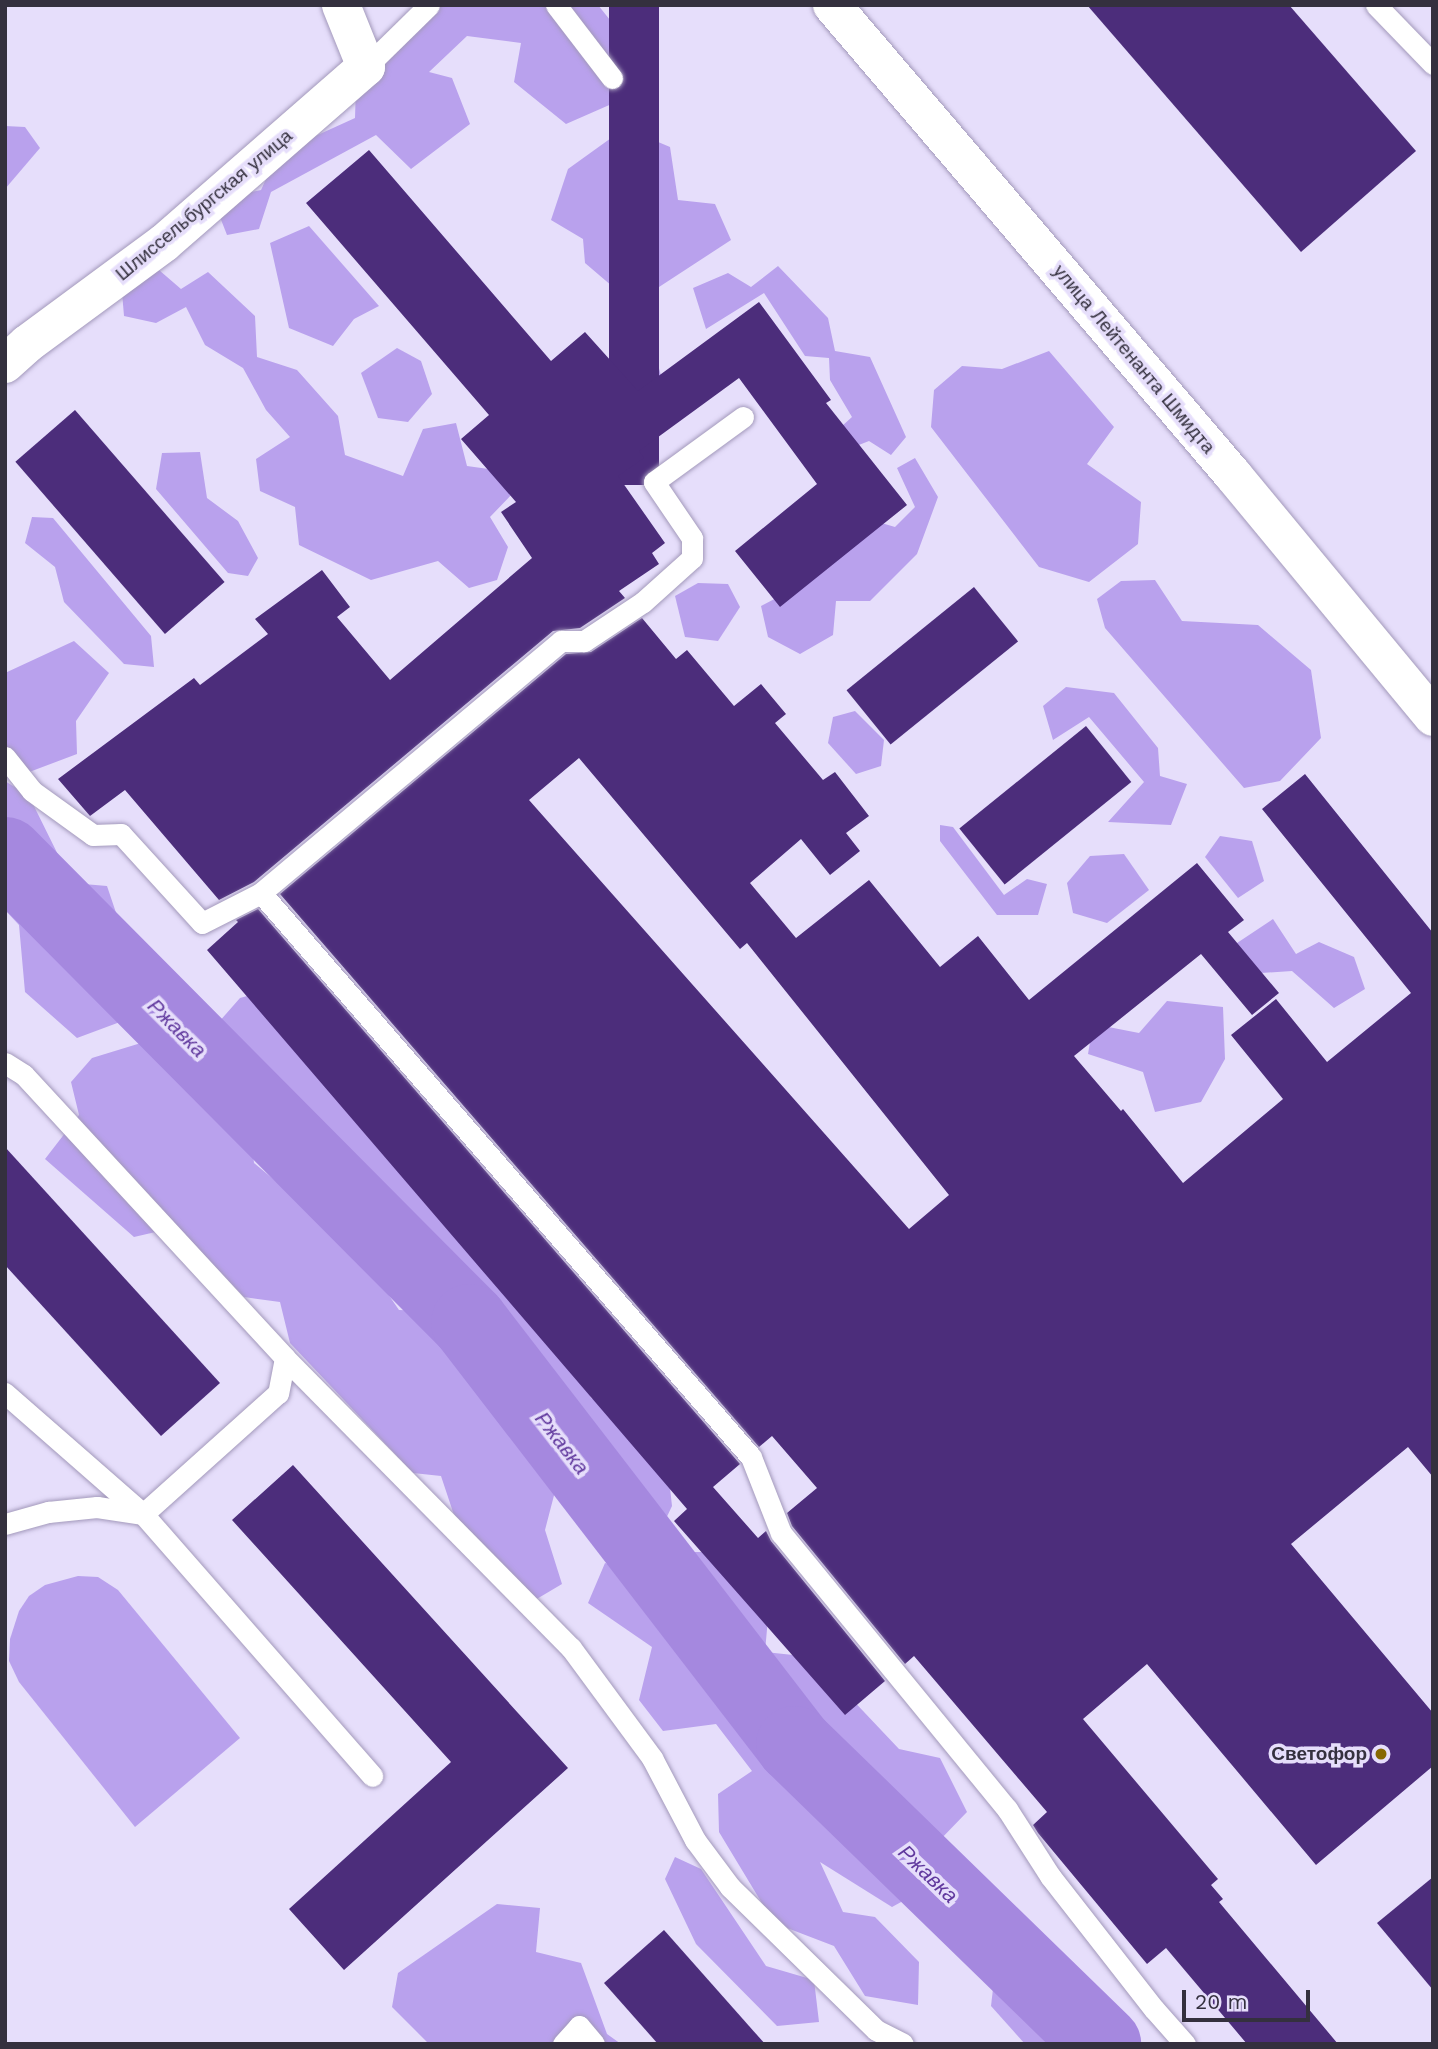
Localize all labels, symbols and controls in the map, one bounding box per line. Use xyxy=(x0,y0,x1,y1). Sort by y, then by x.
street label: Шлиссельбургская улица xyxy=(111,124,297,286)
street label: улица Лейтенанта Шмидта xyxy=(1048,260,1220,458)
water label: Ржавка xyxy=(142,993,212,1063)
water label: Ржавка xyxy=(530,1407,594,1479)
place label: Светофор xyxy=(1271,1743,1367,1765)
marker: Светофор xyxy=(1373,1746,1389,1762)
water label: Ржавка xyxy=(893,1840,963,1908)
scale bar xyxy=(1186,1976,1314,2020)
text: 20 m xyxy=(1195,1989,1247,2014)

